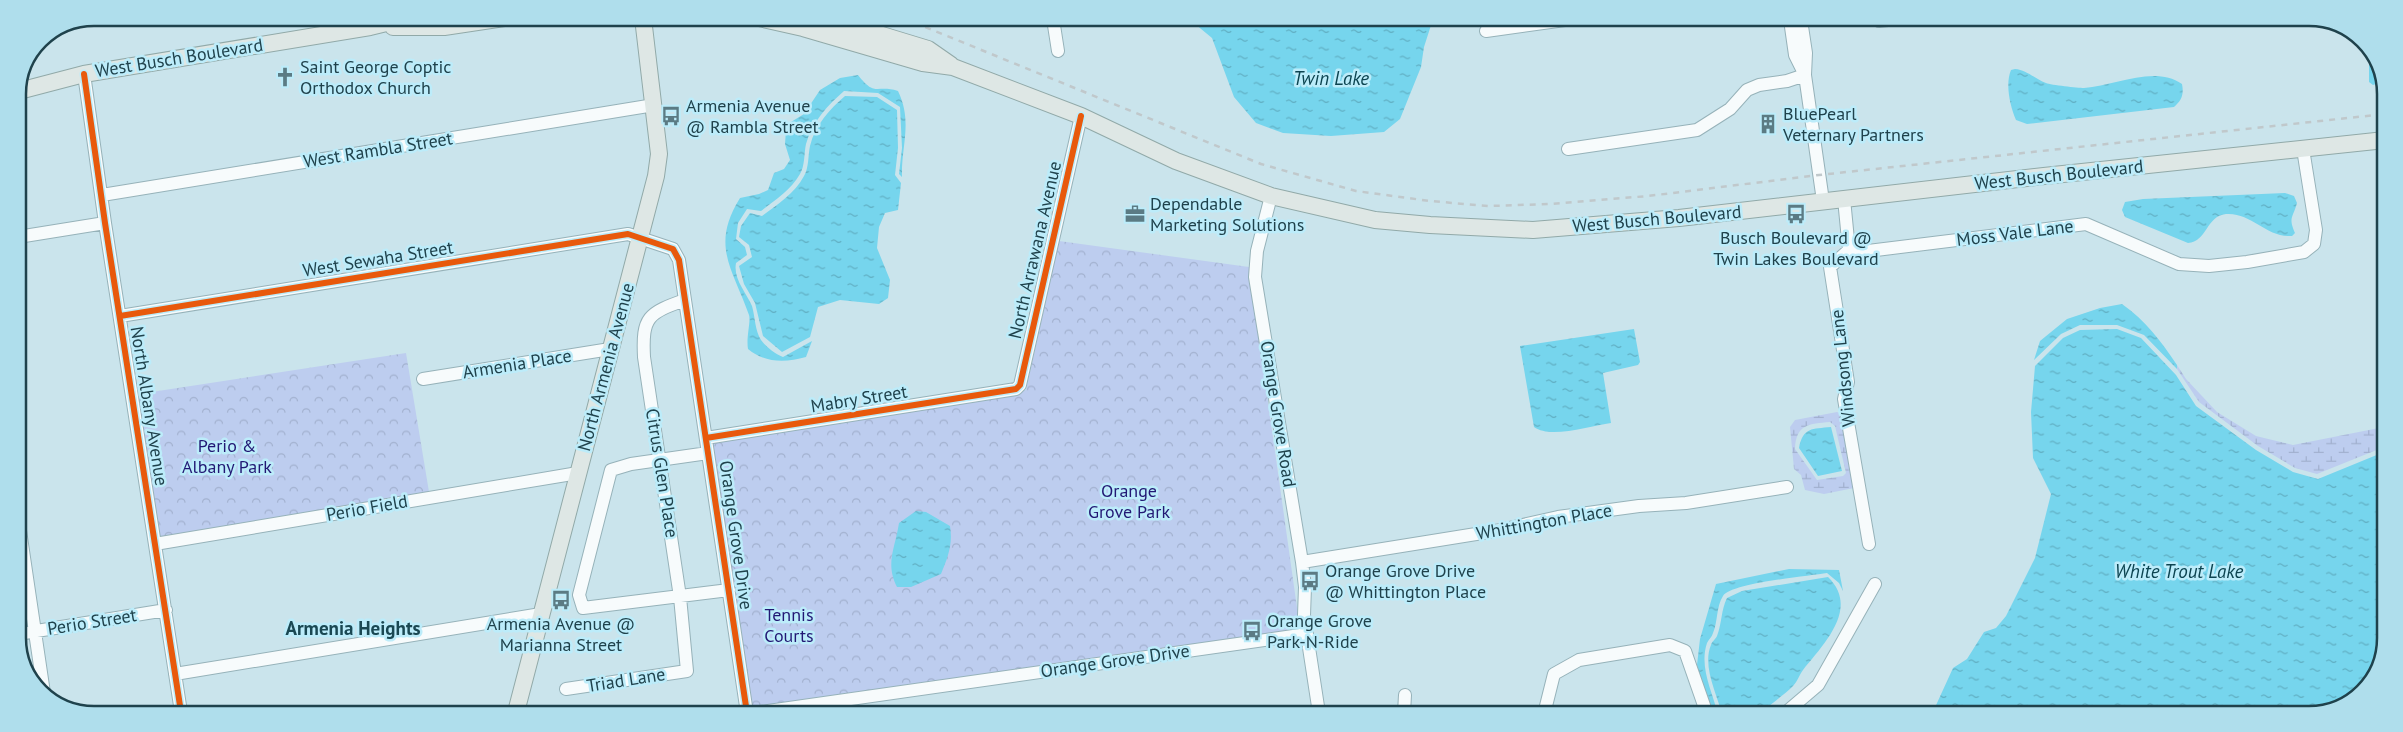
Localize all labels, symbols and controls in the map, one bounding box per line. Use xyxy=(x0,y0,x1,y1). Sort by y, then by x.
street label: West Busch Boulevard xyxy=(93,33,264,82)
place label: Saint George Coptic Orthodox Church xyxy=(300,55,452,99)
church icon: Saint George Coptic Orthodox Church xyxy=(274,66,296,88)
water label: Twin Lake xyxy=(1293,66,1369,90)
place label: Armenia Avenue @ Rambla Street xyxy=(686,94,819,138)
place label: BluePearl Veternary Partners xyxy=(1782,102,1924,146)
bus stop icon: Armenia Avenue @ Rambla Street xyxy=(660,105,682,127)
building icon: BluePearl Veternary Partners xyxy=(1757,113,1779,135)
street label: West Rambla Street xyxy=(302,126,454,173)
street label: West Busch Boulevard xyxy=(1973,154,2144,195)
street label: North Arrawana Avenue xyxy=(1003,159,1066,341)
place label: Dependable Marketing Solutions xyxy=(1150,192,1304,236)
street label: West Busch Boulevard xyxy=(1571,200,1742,237)
office icon: Dependable Marketing Solutions xyxy=(1124,203,1146,225)
bus stop icon: Busch Boulevard @ Twin Lakes Boulevard xyxy=(1785,203,1807,225)
street label: Moss Vale Lane xyxy=(1955,214,2075,251)
place label: Busch Boulevard @ Twin Lakes Boulevard xyxy=(1713,226,1879,270)
street label: West Sewaha Street xyxy=(301,235,455,282)
street label: North Armenia Avenue xyxy=(572,280,639,453)
street label: Windsong Lane xyxy=(1825,308,1860,428)
street label: North Albany Avenue xyxy=(126,325,173,487)
street label: Orange Grove Road xyxy=(1256,339,1301,489)
street label: Armenia Place xyxy=(461,344,573,383)
street label: Mabry Street xyxy=(809,380,909,417)
street label: Citrus Glen Place xyxy=(641,407,684,539)
park label: Perio & Albany Park xyxy=(182,434,272,478)
street label: Orange Grove Drive xyxy=(715,459,758,611)
park label: Orange Grove Park xyxy=(1088,479,1170,523)
street label: Perio Field xyxy=(324,489,409,526)
street label: Whittington Place xyxy=(1474,498,1614,545)
place label: Orange Grove Drive @ Whittington Place xyxy=(1325,559,1486,603)
water label: White Trout Lake xyxy=(2115,559,2243,583)
bus stop icon: Orange Grove Drive @ Whittington Place xyxy=(1299,570,1321,592)
bus stop icon: Armenia Avenue @ Marianna Street xyxy=(550,589,572,611)
street label: Perio Street xyxy=(46,603,138,640)
park label: Tennis Courts xyxy=(764,603,814,647)
place label: Orange Grove Park-N-Ride xyxy=(1267,609,1372,653)
place label: Armenia Avenue @ Marianna Street xyxy=(487,612,635,656)
district label: Armenia Heights xyxy=(285,616,421,640)
bus stop icon: Orange Grove Park-N-Ride xyxy=(1241,620,1263,642)
street label: Orange Grove Drive xyxy=(1039,639,1191,682)
street label: Triad Lane xyxy=(585,662,667,697)

